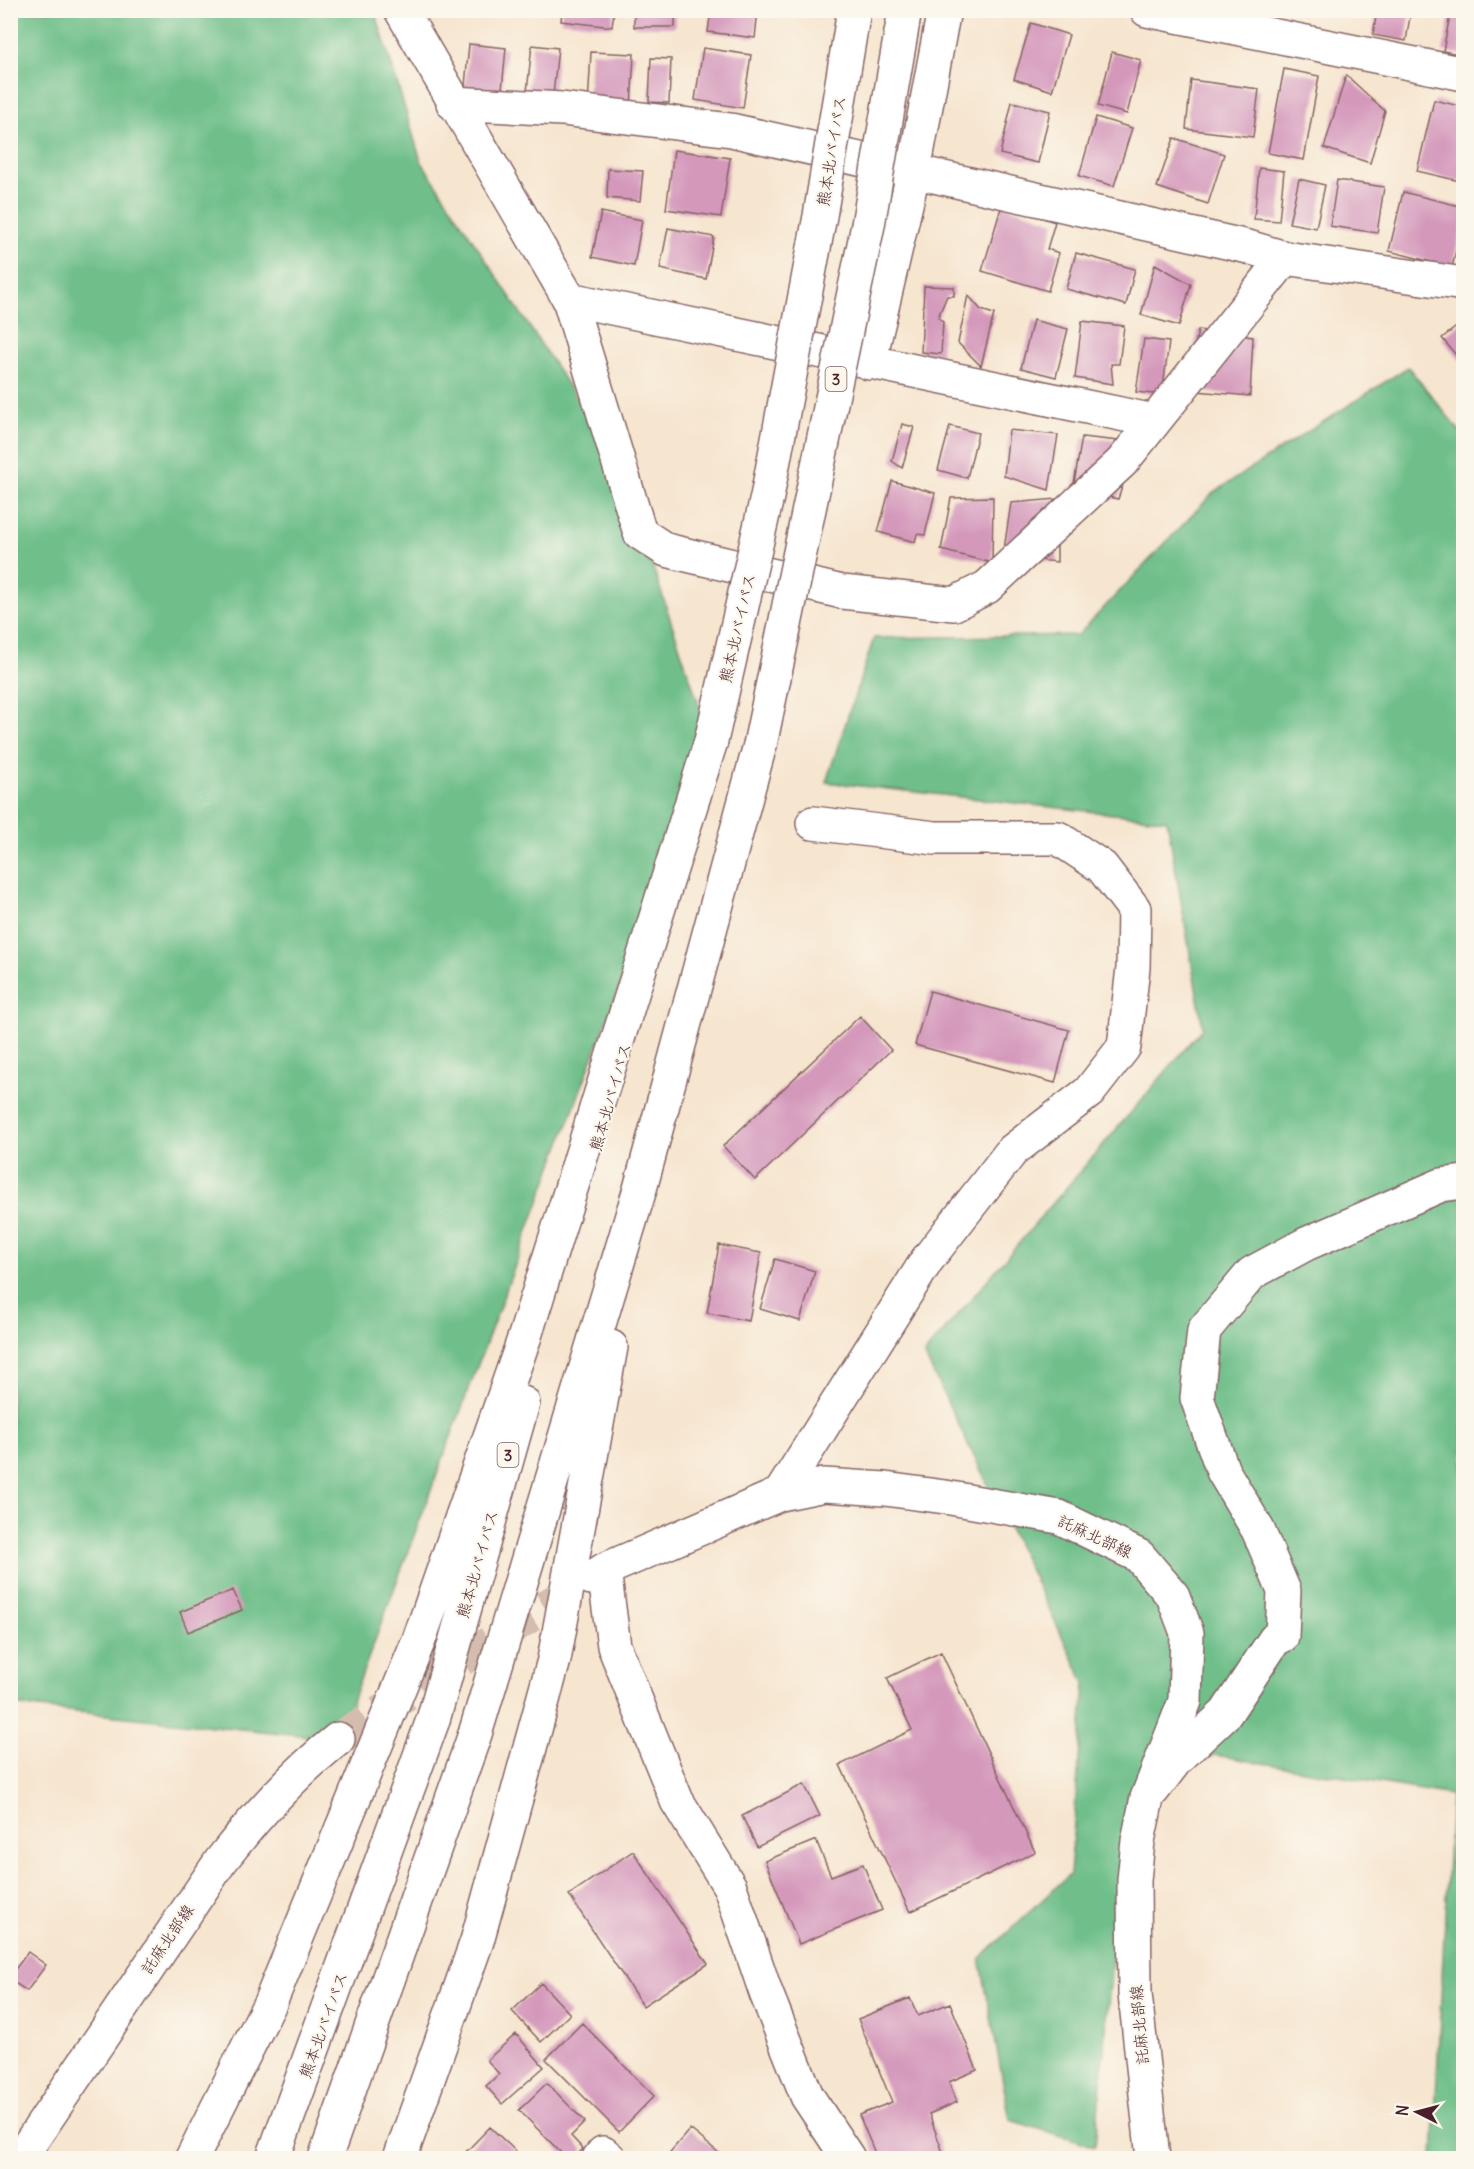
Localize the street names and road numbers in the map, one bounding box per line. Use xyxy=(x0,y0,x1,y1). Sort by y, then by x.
street label: 熊本北バイパス xyxy=(812,94,850,208)
road number: 3 xyxy=(826,367,846,391)
street label: 熊本北バイパス xyxy=(715,571,759,685)
street label: 熊本北バイパス xyxy=(585,1041,635,1153)
road number: 3 xyxy=(498,1443,518,1467)
street label: 熊本北バイパス xyxy=(452,1508,502,1620)
street label: 託麻北部線 xyxy=(1055,1510,1135,1562)
street label: 託麻北部線 xyxy=(136,1900,198,1978)
street label: 熊本北バイパス xyxy=(295,1969,351,2081)
street label: 託麻北部線 xyxy=(1126,1984,1152,2066)

